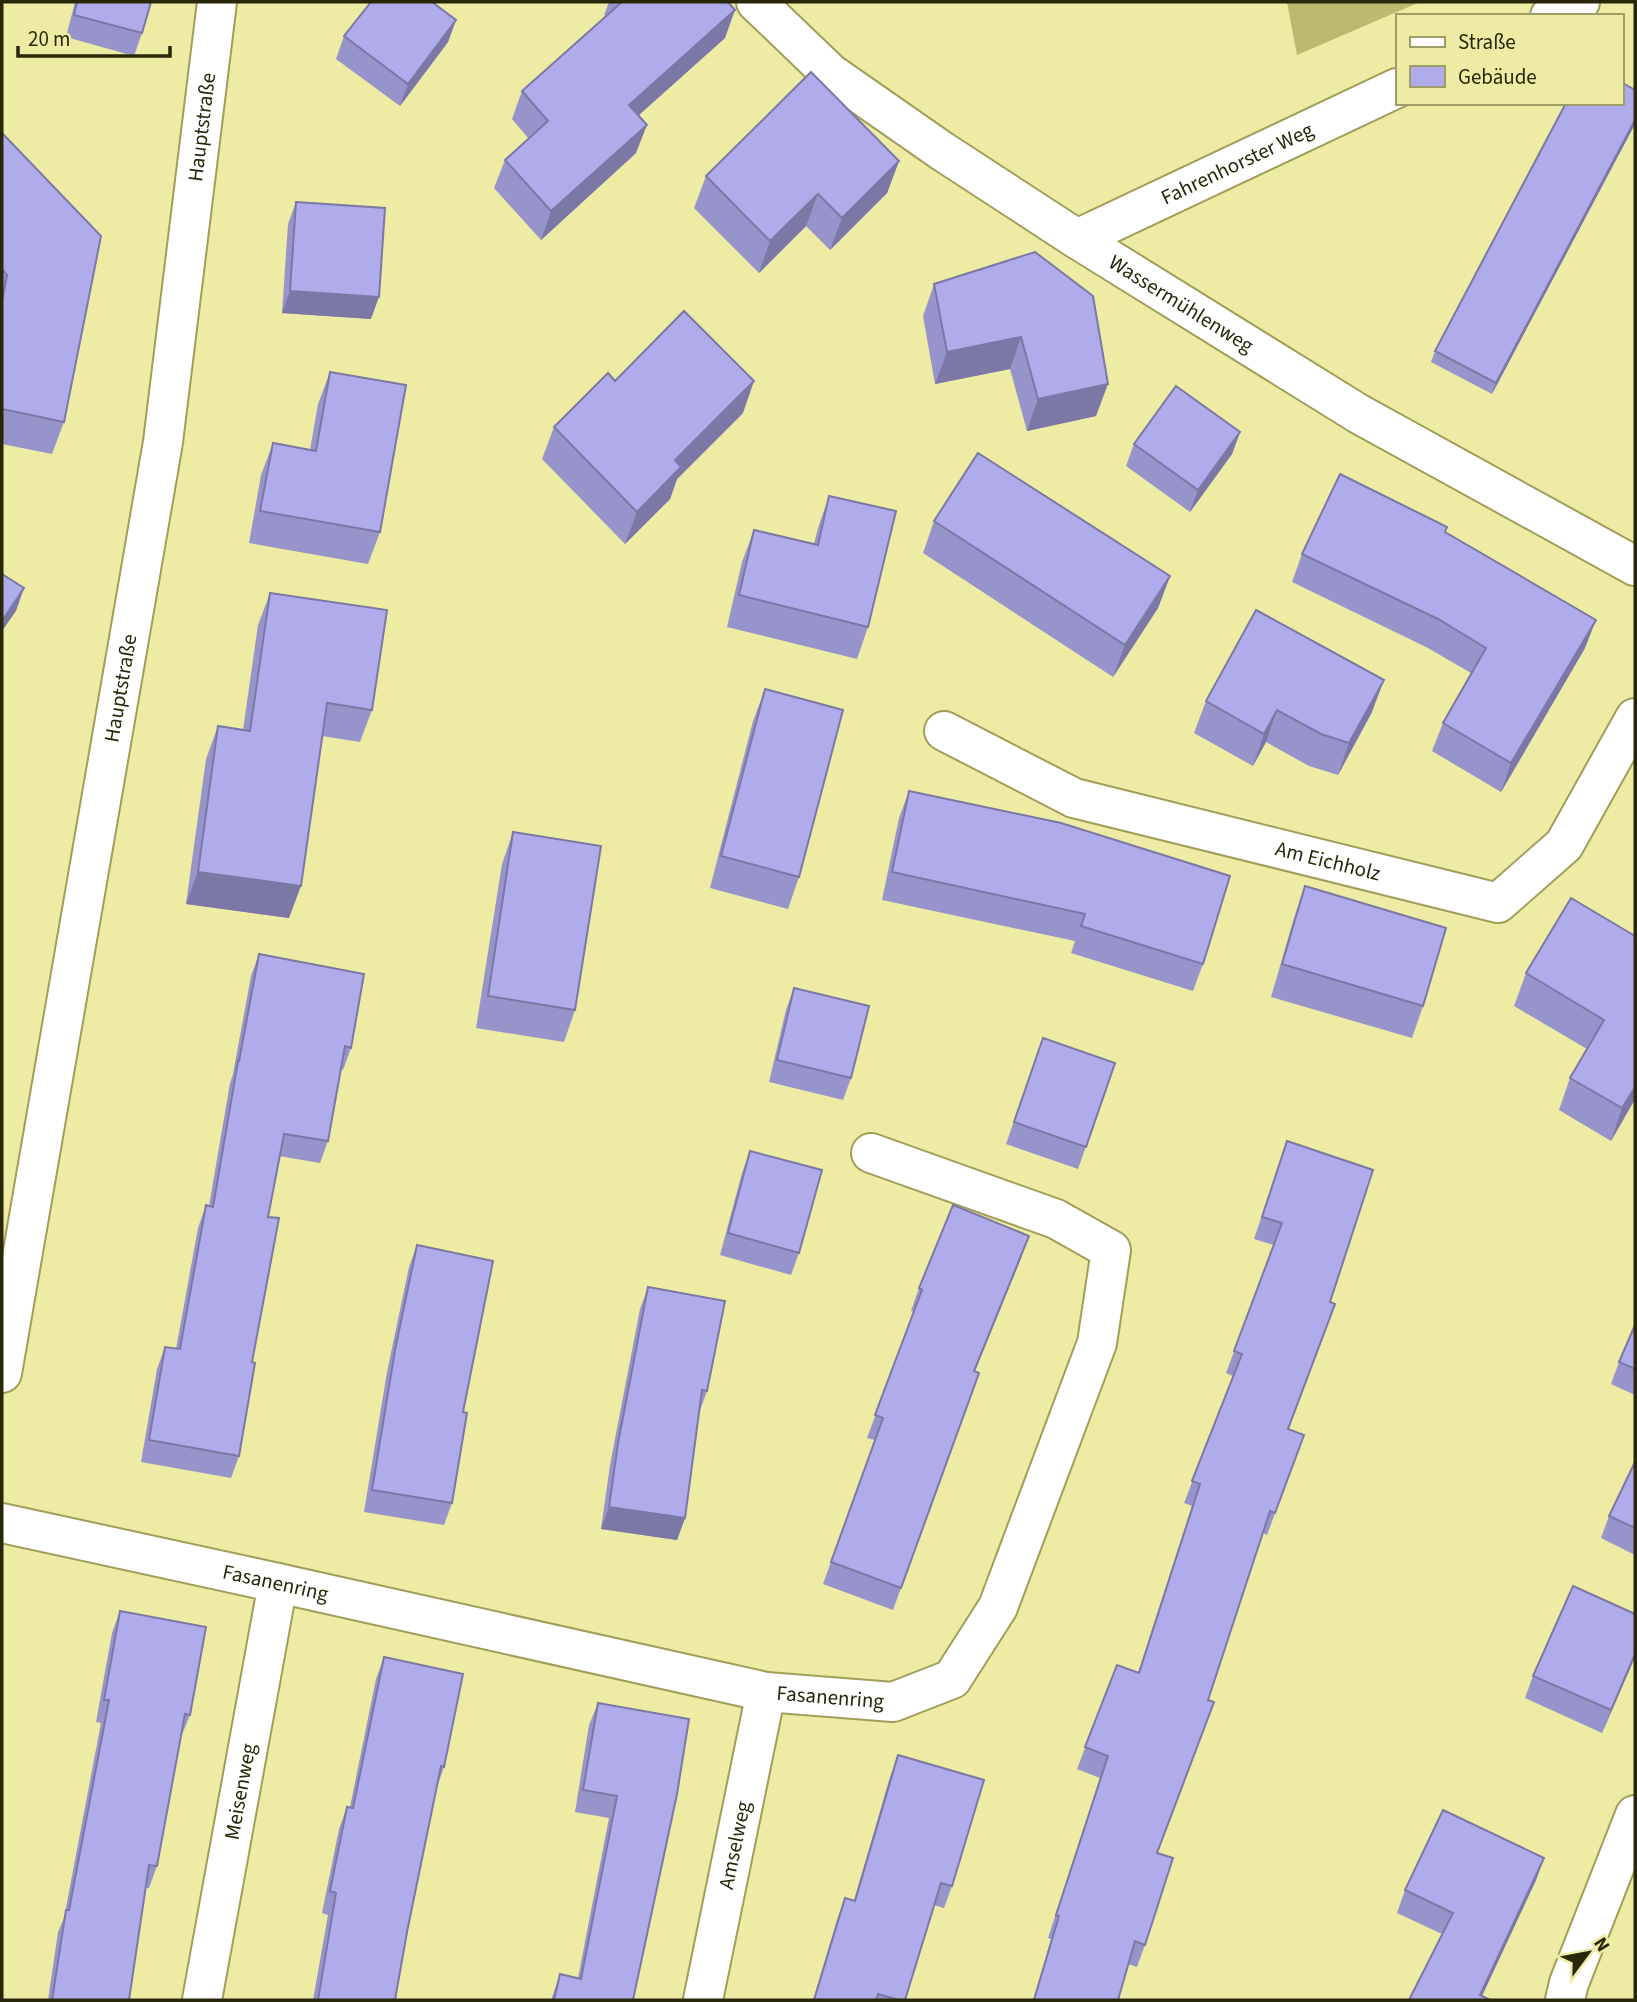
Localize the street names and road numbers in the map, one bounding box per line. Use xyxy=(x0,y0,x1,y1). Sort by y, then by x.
street label: Hauptstraße xyxy=(180,71,223,183)
street label: Fahrenhorster Weg xyxy=(1156,114,1319,212)
street label: Wassermühlenweg xyxy=(1103,247,1260,360)
street label: Hauptstraße xyxy=(96,632,145,745)
street label: Am Eichholz xyxy=(1272,833,1384,888)
street label: Fasanenring xyxy=(220,1556,332,1609)
street label: Fasanenring xyxy=(775,1678,886,1716)
street label: Meisenweg xyxy=(217,1740,264,1842)
street label: Amselweg xyxy=(711,1798,758,1892)

